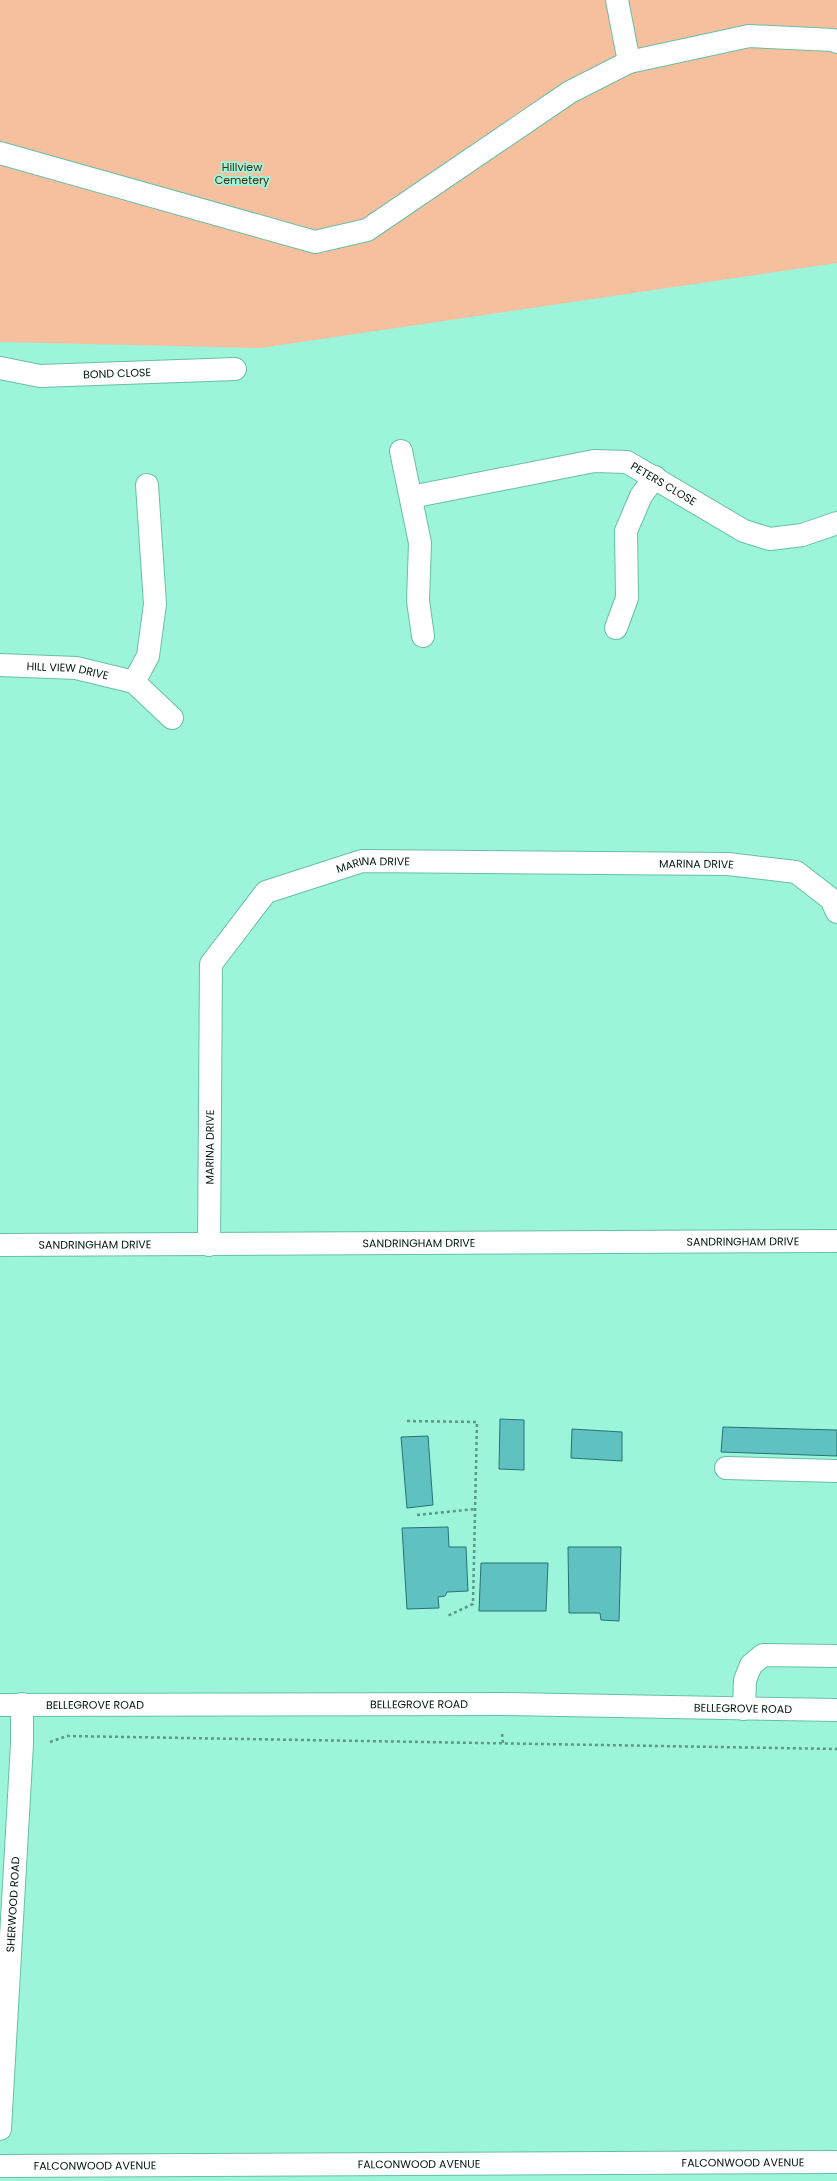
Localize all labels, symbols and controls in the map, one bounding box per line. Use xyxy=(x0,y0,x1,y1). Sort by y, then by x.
park label: Hillview Cemetery xyxy=(215,159,270,188)
street label: BOND CLOSE xyxy=(83,364,151,382)
street label: PETERS CLOSE xyxy=(628,458,699,509)
street label: HILL VIEW DRIVE xyxy=(26,658,110,684)
street label: MARINA DRIVE xyxy=(334,853,410,877)
street label: MARINA DRIVE xyxy=(659,855,735,873)
street label: MARINA DRIVE xyxy=(201,1110,218,1184)
street label: SANDRINGHAM DRIVE xyxy=(687,1233,799,1250)
street label: SANDRINGHAM DRIVE xyxy=(363,1235,475,1251)
street label: SANDRINGHAM DRIVE xyxy=(39,1236,151,1253)
street label: BELLEGROVE ROAD xyxy=(370,1696,468,1712)
street label: BELLEGROVE ROAD xyxy=(46,1697,144,1713)
street label: BELLEGROVE ROAD xyxy=(694,1699,792,1717)
street label: SHERWOOD ROAD xyxy=(2,1856,24,1953)
street label: FALCONWOOD AVENUE xyxy=(682,2154,804,2171)
street label: FALCONWOOD AVENUE xyxy=(358,2156,480,2172)
street label: FALCONWOOD AVENUE xyxy=(34,2157,156,2174)

